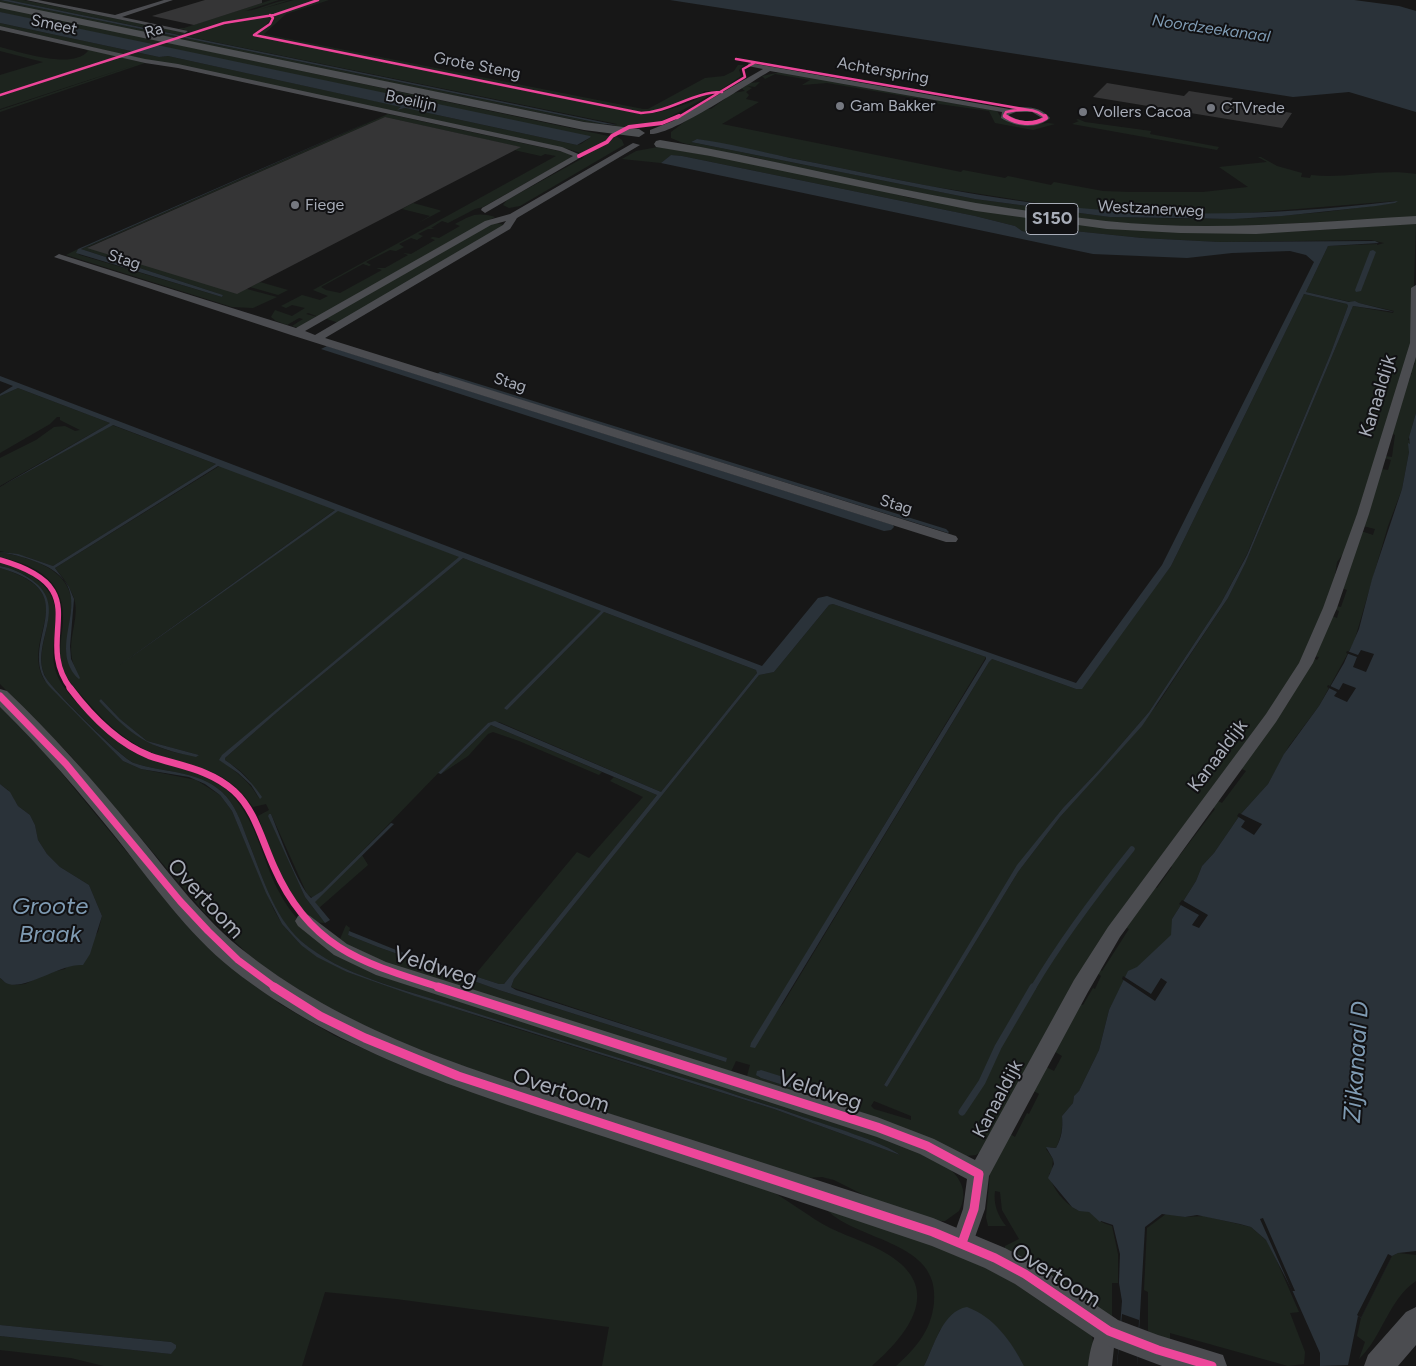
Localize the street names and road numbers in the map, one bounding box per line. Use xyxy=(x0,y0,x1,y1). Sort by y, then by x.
street label: Smeet xyxy=(29,11,79,39)
street label: Ra xyxy=(142,19,166,43)
street label: Grote Steng xyxy=(432,48,522,84)
street label: Achterspring xyxy=(836,53,930,89)
street label: Boeilijn xyxy=(384,86,438,116)
street label: Westzanerweg xyxy=(1097,197,1205,221)
road number: S150 xyxy=(1026,203,1078,234)
street label: Stag xyxy=(105,246,143,274)
street label: Kanaaldijk xyxy=(1355,352,1401,440)
street label: Stag xyxy=(491,369,529,397)
street label: Stag xyxy=(877,491,915,519)
street label: Kanaaldijk xyxy=(1183,715,1253,797)
street label: Overtoom xyxy=(161,853,249,945)
street label: Veldweg xyxy=(390,941,480,993)
street label: Kanaaldijk xyxy=(968,1056,1028,1142)
street label: Overtoom xyxy=(509,1063,613,1119)
street label: Veldweg xyxy=(775,1065,865,1117)
street label: Overtoom xyxy=(1007,1238,1105,1314)

